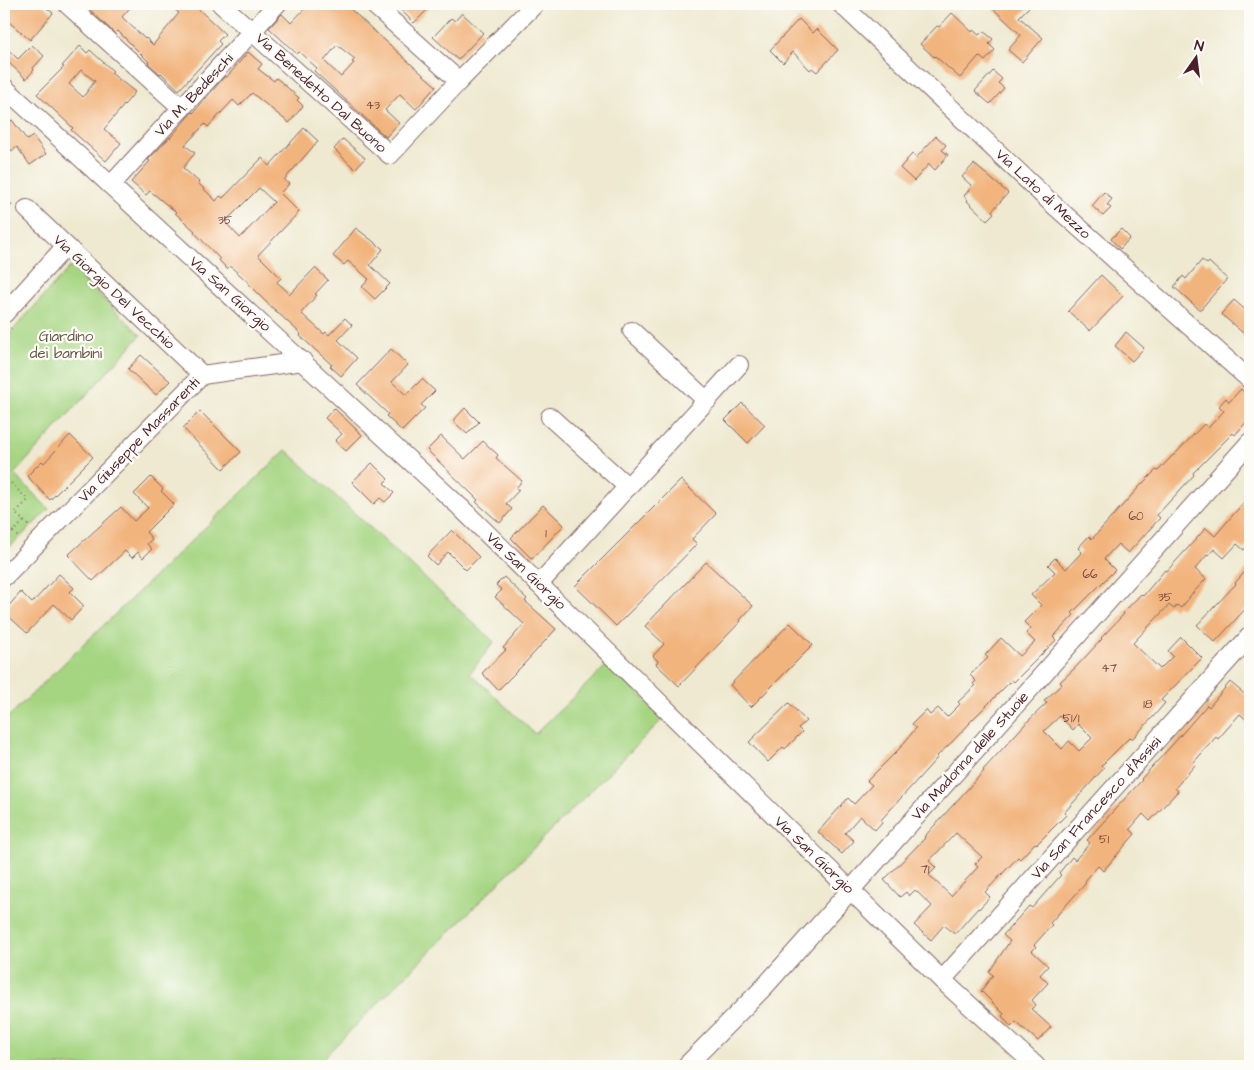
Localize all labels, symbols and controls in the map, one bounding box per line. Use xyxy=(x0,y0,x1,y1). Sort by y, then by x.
street label: Via Benedetto Dal Buono xyxy=(251,28,392,158)
north arrow xyxy=(1172,32,1222,82)
text: N xyxy=(1192,36,1206,57)
street label: Via M. Bedeschi xyxy=(150,48,239,141)
house number: 43 xyxy=(366,97,380,114)
street label: Via Lato di Mezzo xyxy=(991,144,1096,244)
house number: 35 xyxy=(218,212,233,229)
street label: Via Giorgio Del Vecchio xyxy=(48,230,180,355)
street label: Via San Giorgio xyxy=(184,251,276,338)
park label: Giardino dei bambini xyxy=(30,326,103,364)
street label: Via Giuseppe Massarenti xyxy=(73,372,205,507)
house number: 60 xyxy=(1128,508,1144,525)
house number: 1 xyxy=(545,525,547,542)
street label: Via San Giorgio xyxy=(481,527,571,616)
house number: 66 xyxy=(1082,566,1098,583)
house number: 35 xyxy=(1158,589,1173,606)
house number: 47 xyxy=(1101,660,1117,677)
street label: Via Madonna delle Stuoie xyxy=(906,687,1034,825)
house number: 18 xyxy=(1143,696,1153,713)
house number: 51/1 xyxy=(1062,710,1080,727)
street label: Via San Francesco d'Assisi xyxy=(1026,731,1166,884)
street label: Via San Giorgio xyxy=(769,811,859,900)
house number: 51 xyxy=(1099,831,1109,848)
house number: 71 xyxy=(921,861,930,878)

